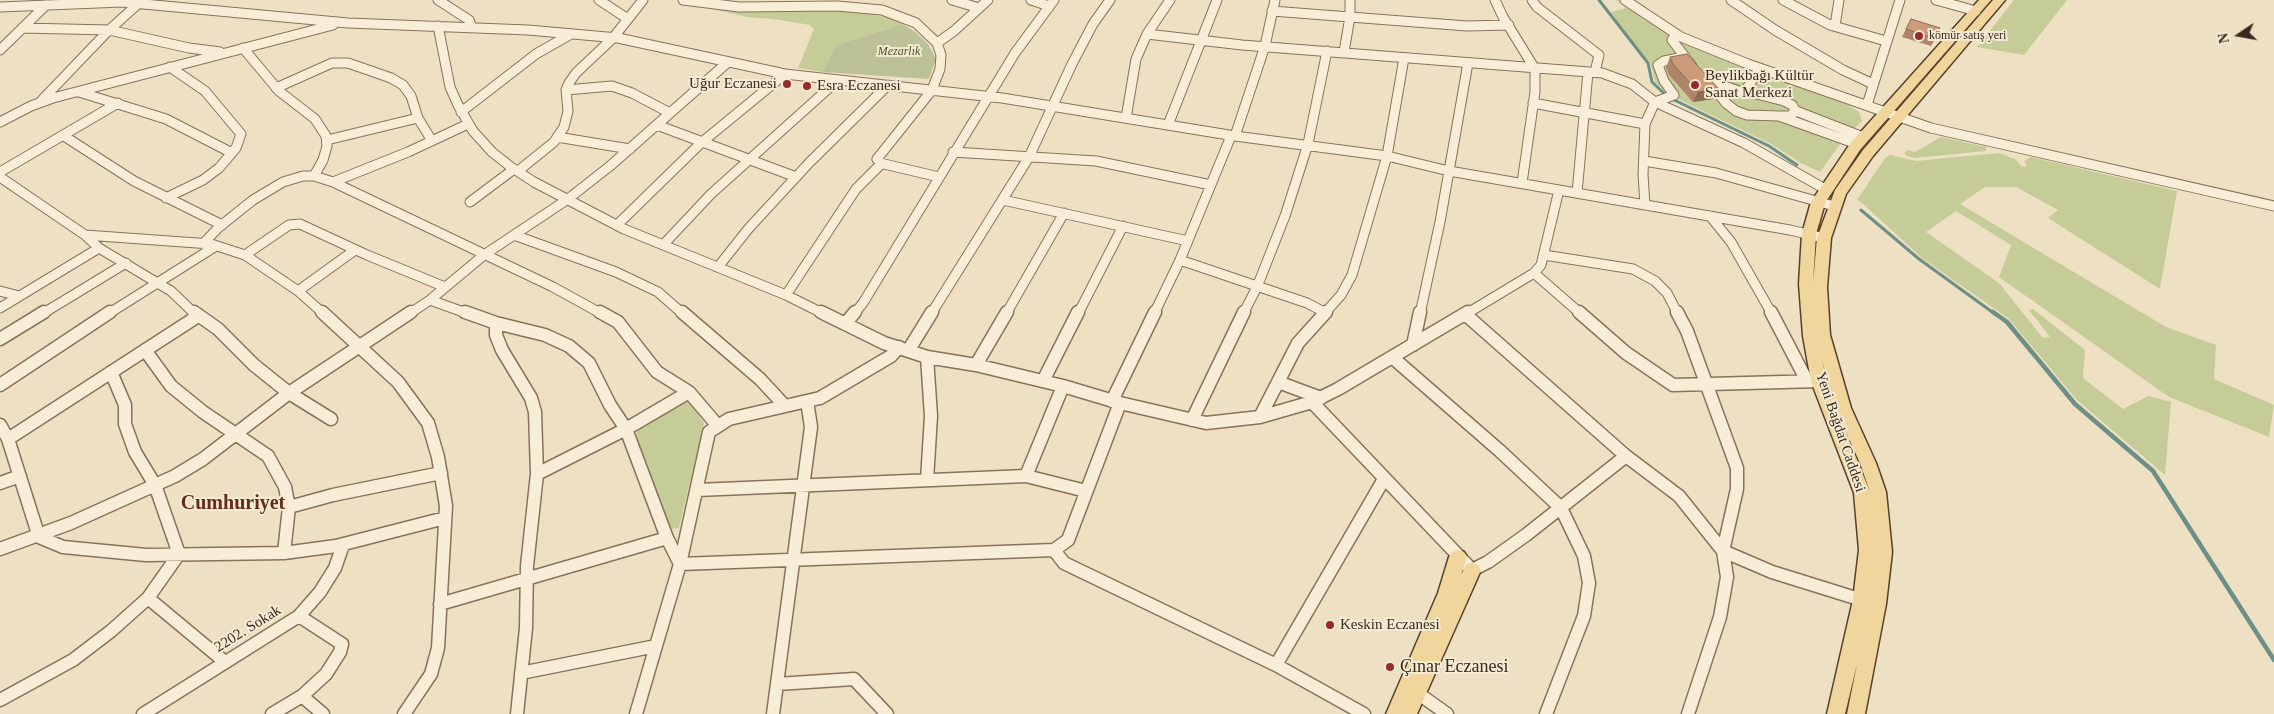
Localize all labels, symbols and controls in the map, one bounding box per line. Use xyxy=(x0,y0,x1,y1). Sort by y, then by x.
north arrow xyxy=(2214,10,2264,60)
place label: kömür satış yeri xyxy=(1929,29,2006,43)
marker: kömür satış yeri xyxy=(1913,30,1925,42)
text: N xyxy=(2215,32,2232,45)
park label: Mezarlık xyxy=(878,45,920,59)
place label: Beylikbağı Kültür Sanat Merkezi xyxy=(1705,67,1814,102)
place label: Uğur Eczanesi xyxy=(689,75,777,93)
place label: Esra Eczanesi xyxy=(817,77,901,95)
marker: Uğur Eczanesi xyxy=(781,78,793,90)
marker: Beylikbağı Kültür Sanat Merkezi xyxy=(1689,79,1701,91)
marker: Esra Eczanesi xyxy=(801,80,813,92)
street label: Yeni Bağdat Caddesi xyxy=(1811,370,1869,494)
district label: Cumhuriyet xyxy=(181,492,285,516)
street label: 2202. Sokak xyxy=(211,601,285,657)
place label: Keskin Eczanesi xyxy=(1340,616,1440,634)
marker: Keskin Eczanesi xyxy=(1324,619,1336,631)
place label: Çınar Eczanesi xyxy=(1400,656,1508,678)
marker: Çınar Eczanesi xyxy=(1384,661,1396,673)

